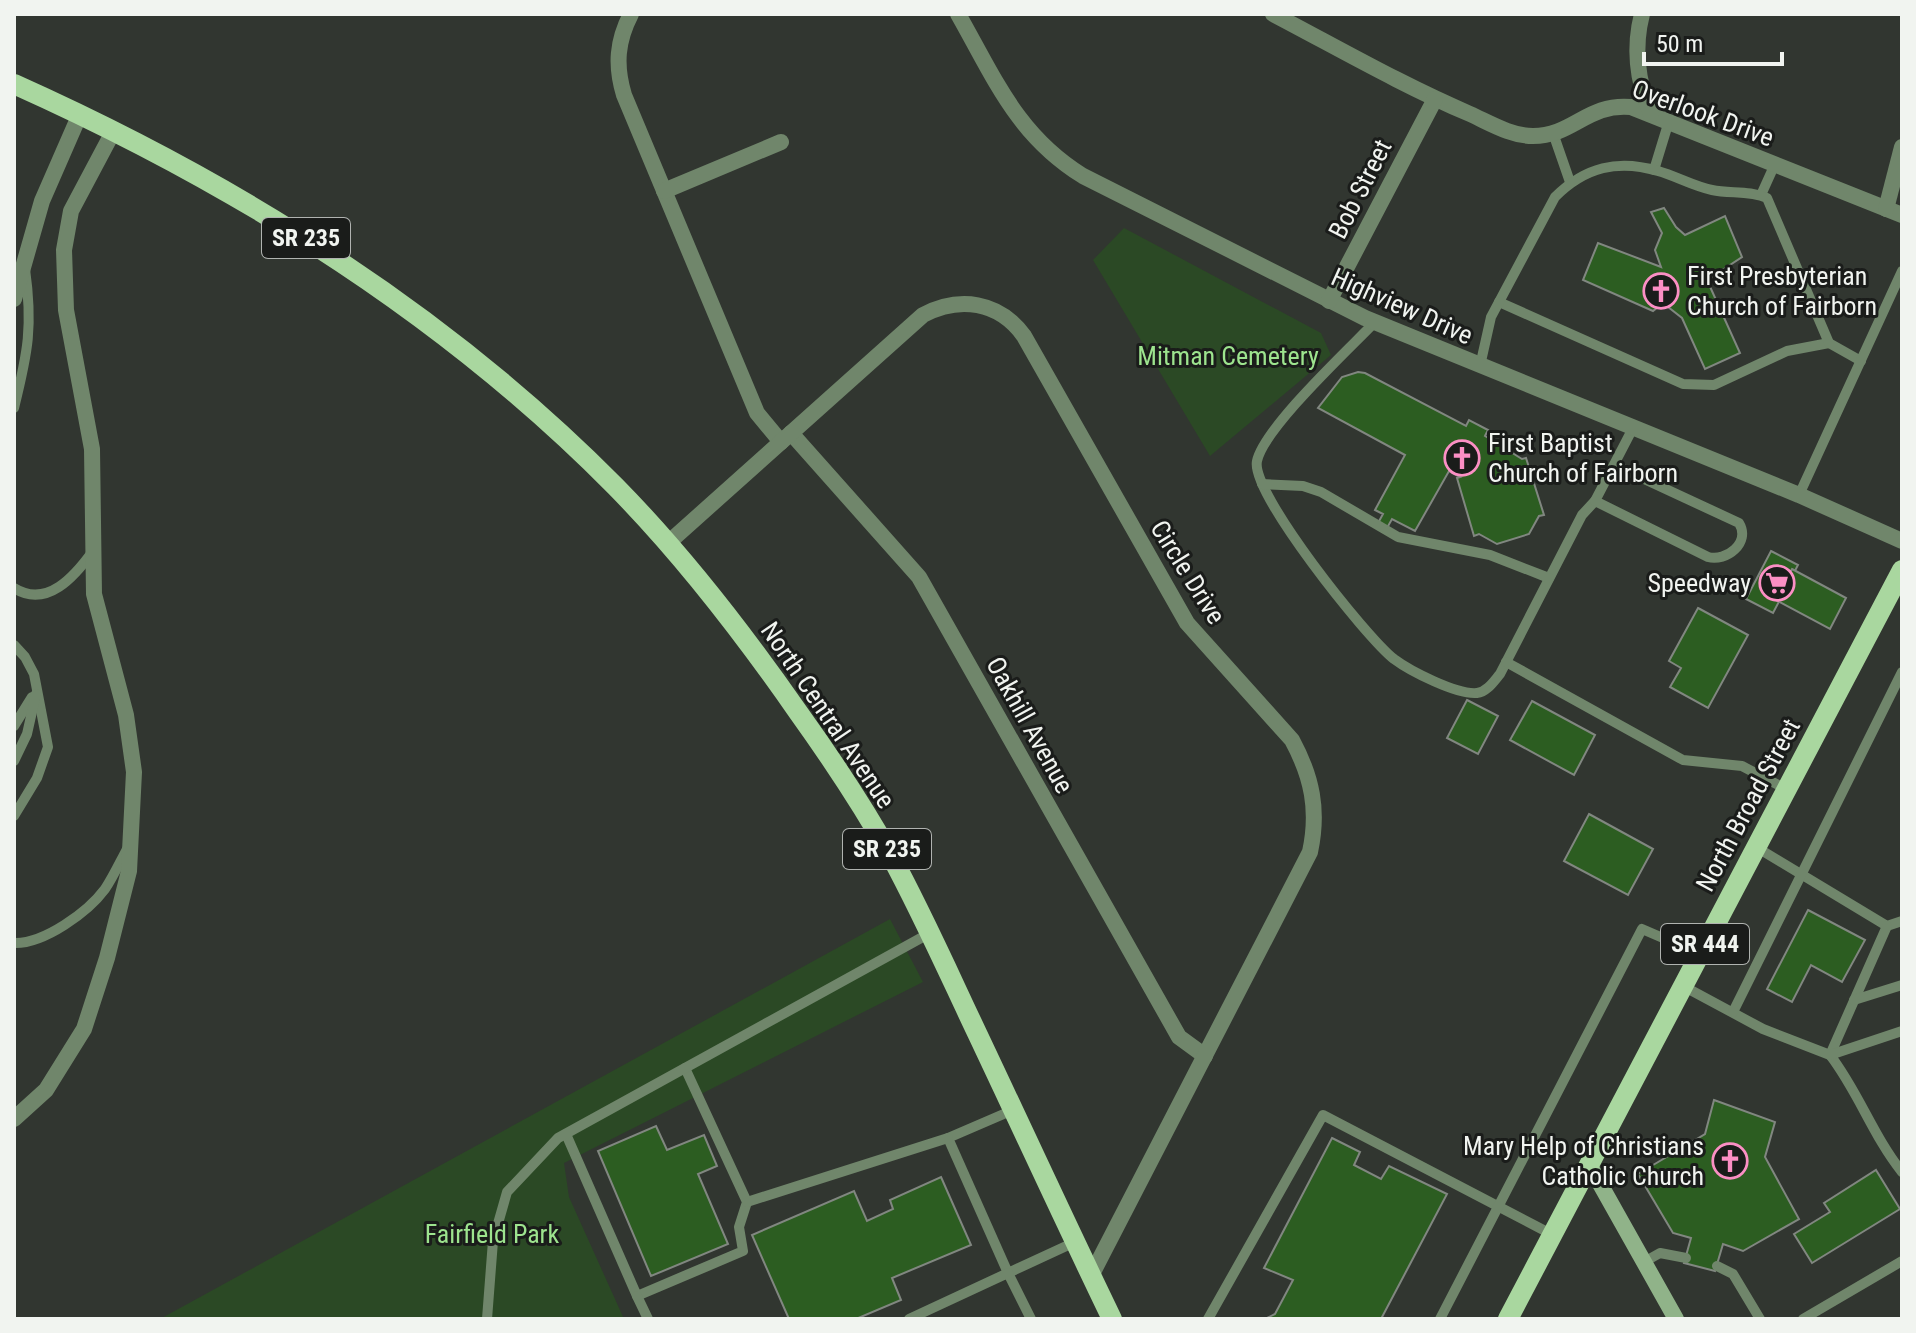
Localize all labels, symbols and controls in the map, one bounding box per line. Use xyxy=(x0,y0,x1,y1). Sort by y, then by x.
scale bar xyxy=(1644,16,1782,66)
text: 50 m xyxy=(1656,30,1703,58)
street label: Overlook Drive xyxy=(1628,74,1778,152)
street label: Bob Street xyxy=(1322,135,1398,243)
road number: SR 235 xyxy=(262,218,350,258)
street label: Highview Drive xyxy=(1327,261,1477,351)
place label: First Presbyterian Church of Fairborn xyxy=(1687,261,1877,321)
church icon: First Presbyterian Church of Fairborn xyxy=(1642,272,1680,310)
park label: Mitman Cemetery xyxy=(1137,341,1319,371)
place label: First Baptist Church of Fairborn xyxy=(1488,428,1678,488)
church icon: First Baptist Church of Fairborn xyxy=(1443,439,1481,477)
street label: Circle Drive xyxy=(1144,515,1232,629)
supermarket icon: Speedway xyxy=(1758,564,1796,602)
place label: Speedway xyxy=(1647,568,1751,598)
street label: North Central Avenue xyxy=(755,616,901,814)
street label: Oakhill Avenue xyxy=(980,652,1080,798)
street label: North Broad Street xyxy=(1690,714,1806,896)
road number: SR 235 xyxy=(843,829,931,869)
road number: SR 444 xyxy=(1661,924,1749,964)
place label: Mary Help of Christians Catholic Church xyxy=(1463,1131,1704,1191)
church icon: Mary Help of Christians Catholic Church xyxy=(1711,1142,1749,1180)
park label: Fairfield Park xyxy=(425,1219,560,1249)

